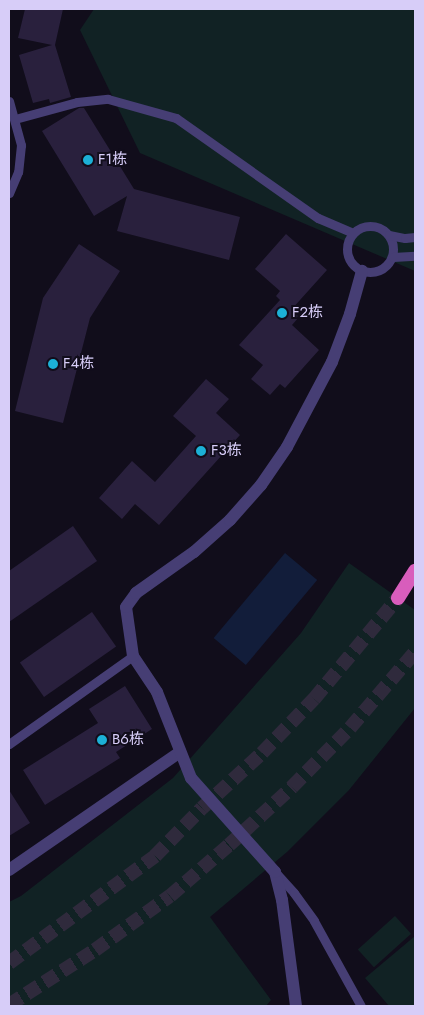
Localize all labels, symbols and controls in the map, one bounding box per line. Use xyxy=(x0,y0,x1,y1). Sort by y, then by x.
place label: F1栋 xyxy=(98,151,127,169)
marker: F1栋 xyxy=(82,154,94,166)
place label: F2栋 xyxy=(292,304,323,322)
marker: F2栋 xyxy=(276,307,288,319)
place label: F4栋 xyxy=(63,355,94,373)
marker: F4栋 xyxy=(47,358,59,370)
place label: F3栋 xyxy=(211,442,242,460)
marker: F3栋 xyxy=(195,445,207,457)
place label: B6栋 xyxy=(112,731,144,749)
marker: B6栋 xyxy=(96,734,108,746)

